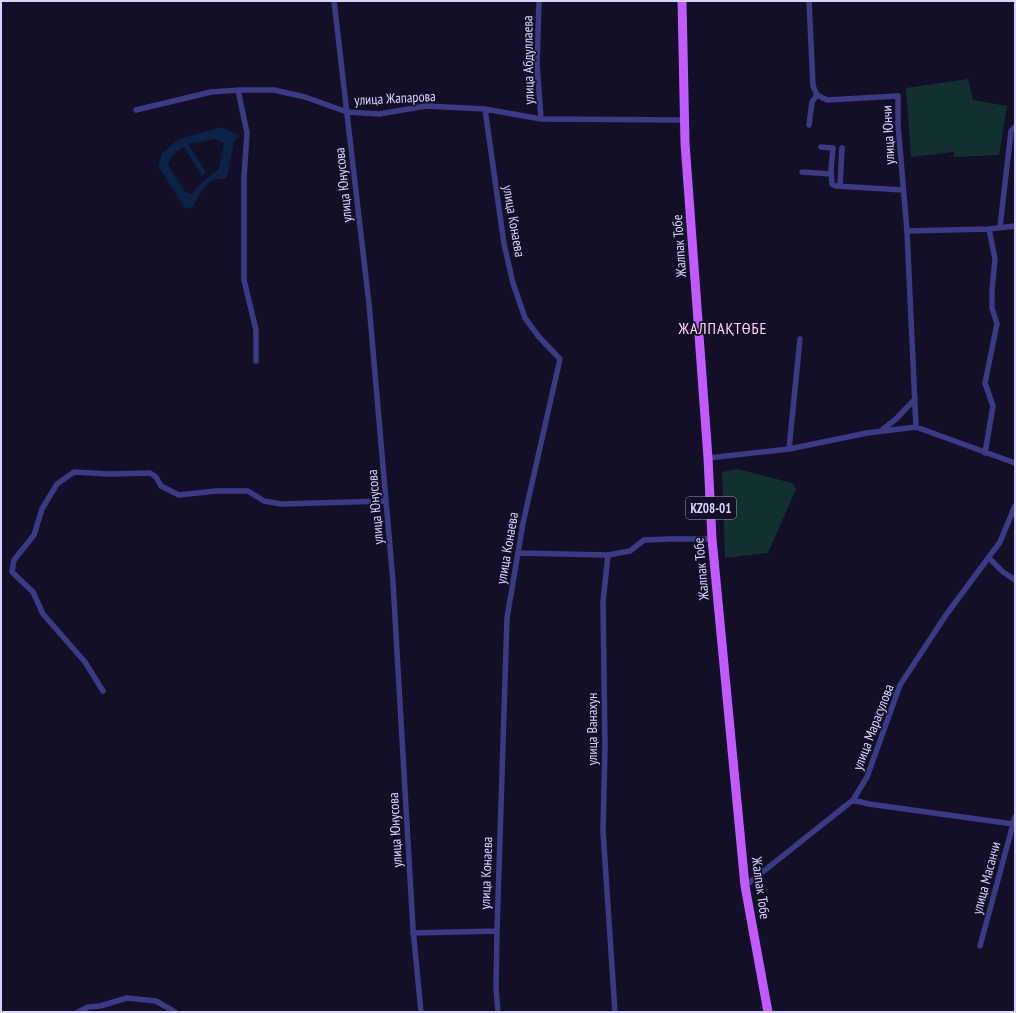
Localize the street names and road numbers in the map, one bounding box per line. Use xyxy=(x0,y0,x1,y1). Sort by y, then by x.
street label: улица Абдуллаева xyxy=(518,15,538,105)
street label: улица Жапарова xyxy=(354,87,436,109)
street label: улица Юнчи xyxy=(877,105,899,165)
street label: улица Юнусова xyxy=(330,147,356,223)
street label: улица Конаева xyxy=(499,184,529,258)
street label: Жалпак Тобе xyxy=(668,214,690,279)
street label: улица Юнусова xyxy=(363,469,387,545)
road number: KZ08-01 xyxy=(686,497,736,519)
street label: улица Конаева xyxy=(492,511,522,585)
street label: Жалпак Тобе xyxy=(689,537,713,602)
street label: улица Марасулова xyxy=(848,681,898,773)
street label: улица Ванахун xyxy=(583,693,601,765)
street label: улица Юнусова xyxy=(384,792,406,868)
street label: улица Конаева xyxy=(476,836,496,910)
street label: улица Масанчи xyxy=(968,840,1004,916)
street label: Жалпак Тобе xyxy=(748,855,774,921)

